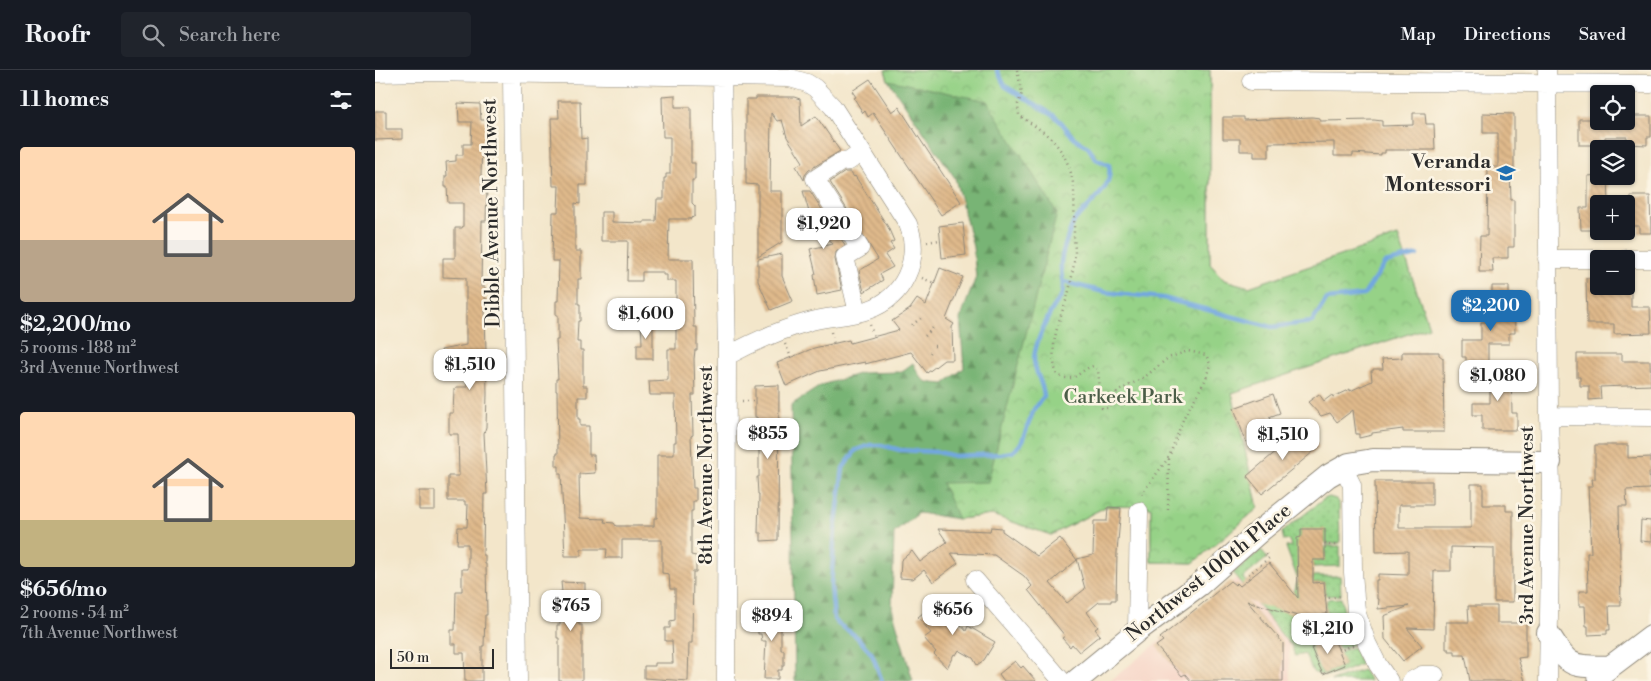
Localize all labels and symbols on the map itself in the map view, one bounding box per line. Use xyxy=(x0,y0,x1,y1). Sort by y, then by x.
street label: Dibble Avenue Northwest xyxy=(478,98,506,328)
place label: Veranda Montessori xyxy=(1385,150,1492,198)
school or university icon: Veranda Montessori xyxy=(1495,162,1517,184)
pin: $1,920 xyxy=(783,208,865,250)
pin: $2,200 xyxy=(1450,290,1532,332)
pin: $1,600 xyxy=(605,298,687,340)
pin: $1,510 xyxy=(429,348,511,391)
pin: $1,080 xyxy=(1457,360,1539,402)
street label: 8th Avenue Northwest xyxy=(694,365,719,565)
park label: Carkeek Park xyxy=(1064,385,1184,410)
pin: $855 xyxy=(738,418,798,460)
pin: $1,510 xyxy=(1242,418,1324,461)
street label: 3rd Avenue Northwest xyxy=(1515,425,1540,625)
street label: Northwest 100th Place xyxy=(1121,499,1297,647)
pin: $765 xyxy=(541,590,601,632)
pin: $656 xyxy=(923,594,983,636)
pin: $894 xyxy=(742,600,802,642)
pin: $1,210 xyxy=(1287,612,1369,655)
scale bar xyxy=(390,646,494,669)

